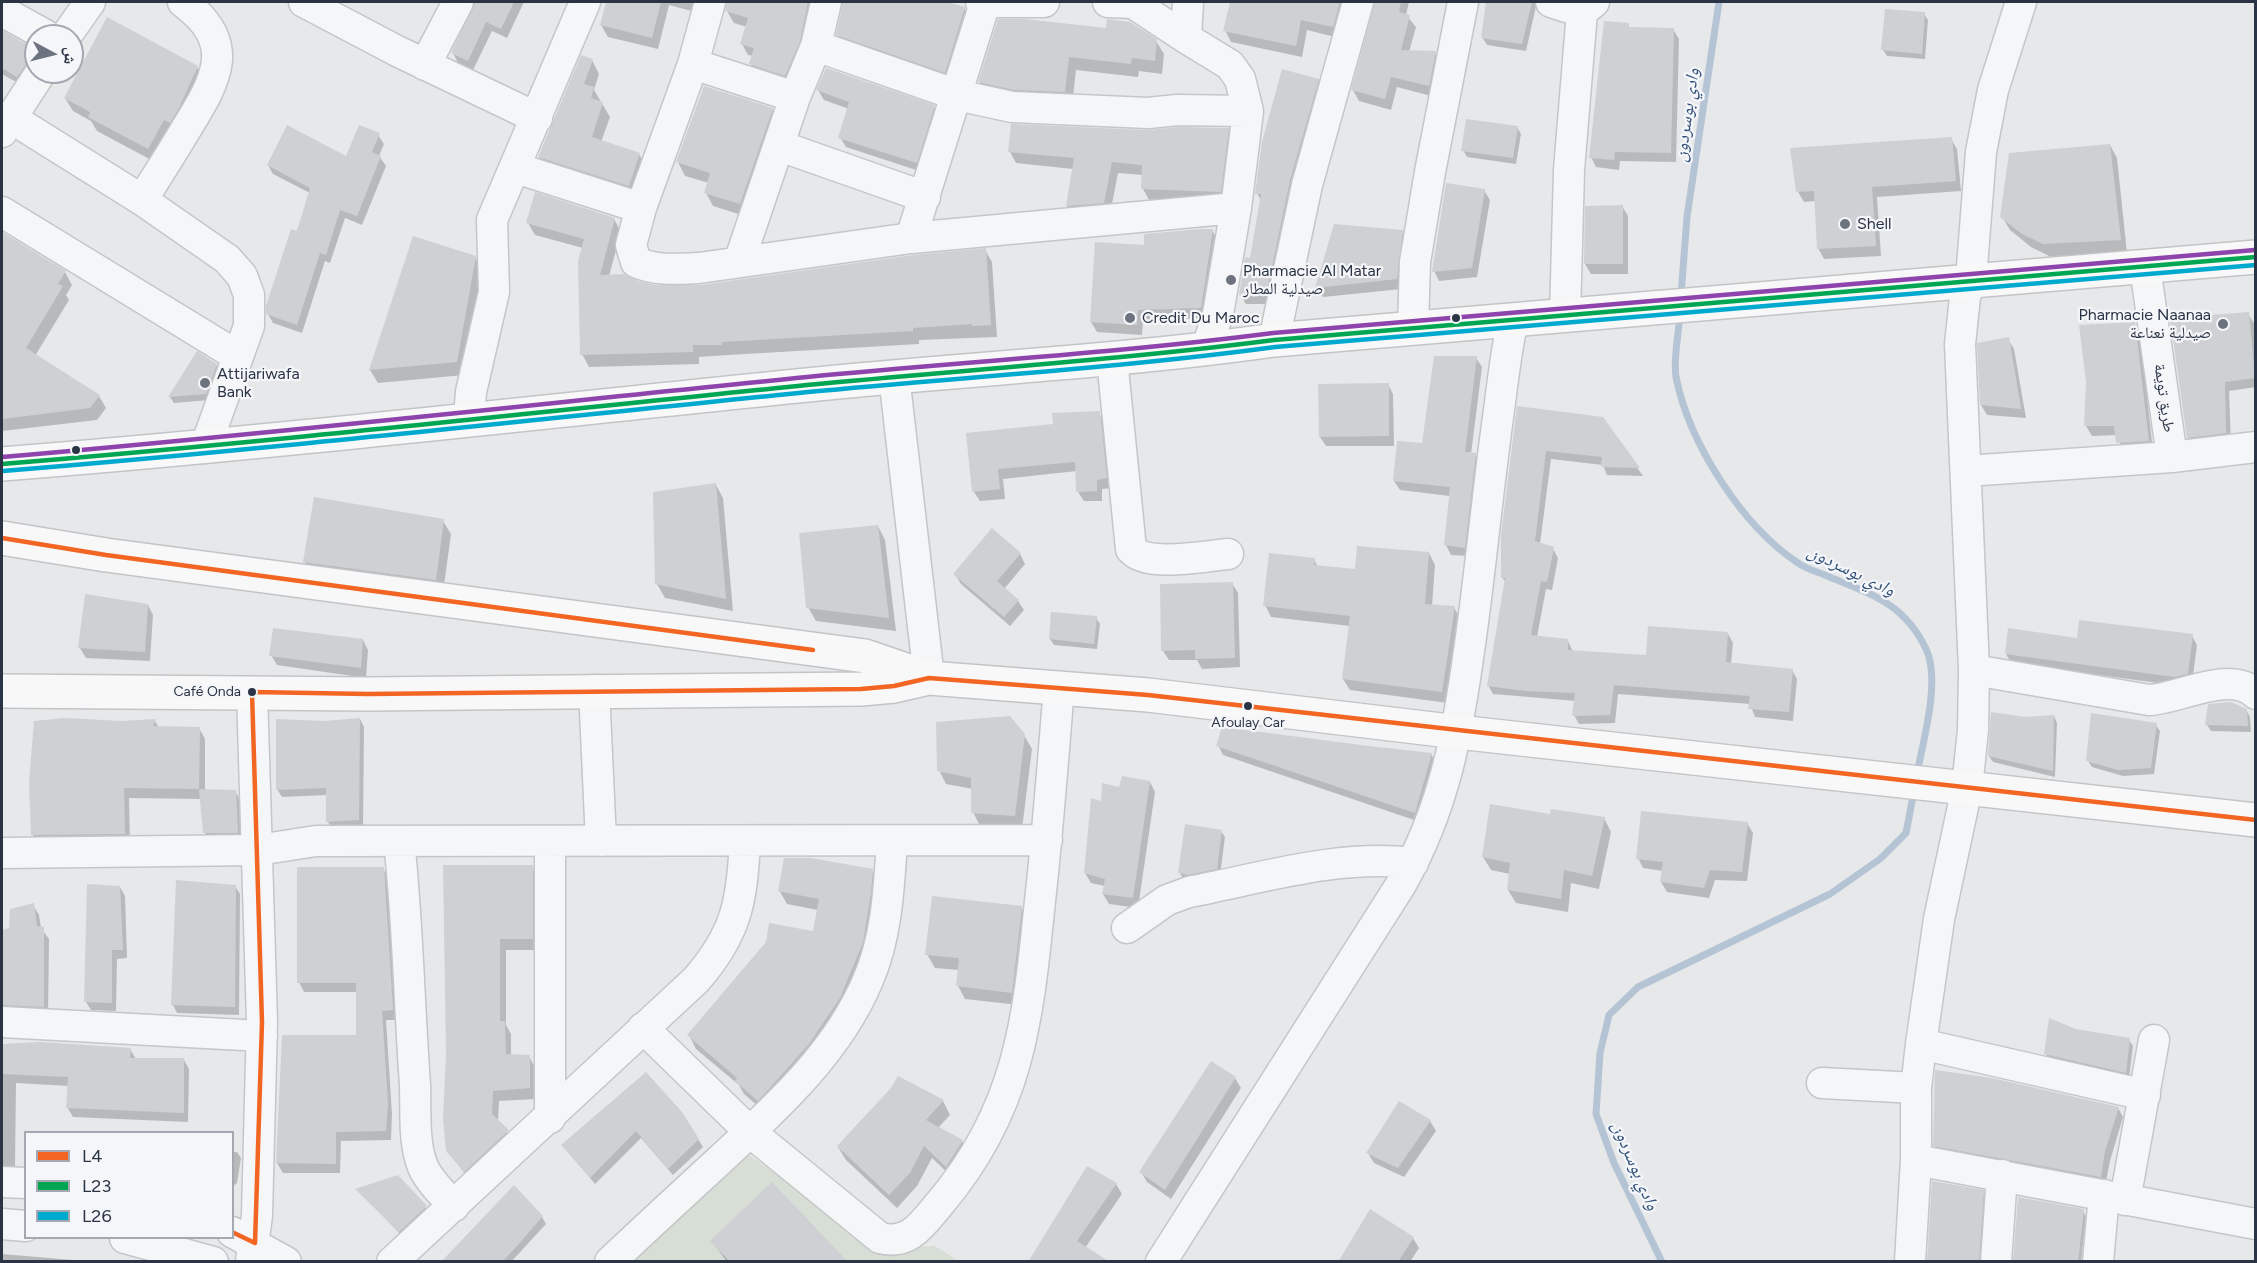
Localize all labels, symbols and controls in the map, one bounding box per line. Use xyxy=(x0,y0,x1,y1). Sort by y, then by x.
north arrow xyxy=(24,24,84,84)
text: ش xyxy=(60,46,81,66)
water label: وادي بوسردون xyxy=(1670,67,1704,163)
place label: Shell xyxy=(1857,214,1892,234)
marker: Shell xyxy=(1838,217,1852,231)
place label: Pharmacie Al Matar صيدلية المطار xyxy=(1243,261,1381,299)
marker: Pharmacie Al Matar صيدلية المطار xyxy=(1224,273,1238,287)
place label: Pharmacie Naanaa صيدلية نعناعة xyxy=(2078,305,2211,343)
place label: Credit Du Maroc xyxy=(1142,308,1260,328)
marker: Credit Du Maroc xyxy=(1123,311,1137,325)
unlabelled marker xyxy=(1450,312,1462,324)
marker: Pharmacie Naanaa صيدلية نعناعة xyxy=(2216,317,2230,331)
street label: طريق تويمة xyxy=(2150,362,2178,434)
place label: Attijariwafa Bank xyxy=(217,364,300,402)
marker: Attijariwafa Bank xyxy=(198,376,212,390)
unlabelled marker xyxy=(70,444,82,456)
water label: وادي بوسردون xyxy=(1804,541,1898,601)
place label: Café Onda xyxy=(174,684,241,700)
marker: Café Onda xyxy=(246,686,258,698)
marker: Afoulay Car xyxy=(1242,700,1254,712)
place label: Afoulay Car xyxy=(1211,715,1285,731)
water label: وادي بوسردون xyxy=(1607,1118,1663,1214)
legend xyxy=(24,1131,234,1239)
text: L4 xyxy=(82,1145,103,1167)
text: L23 xyxy=(82,1175,111,1197)
text: L26 xyxy=(82,1205,112,1227)

